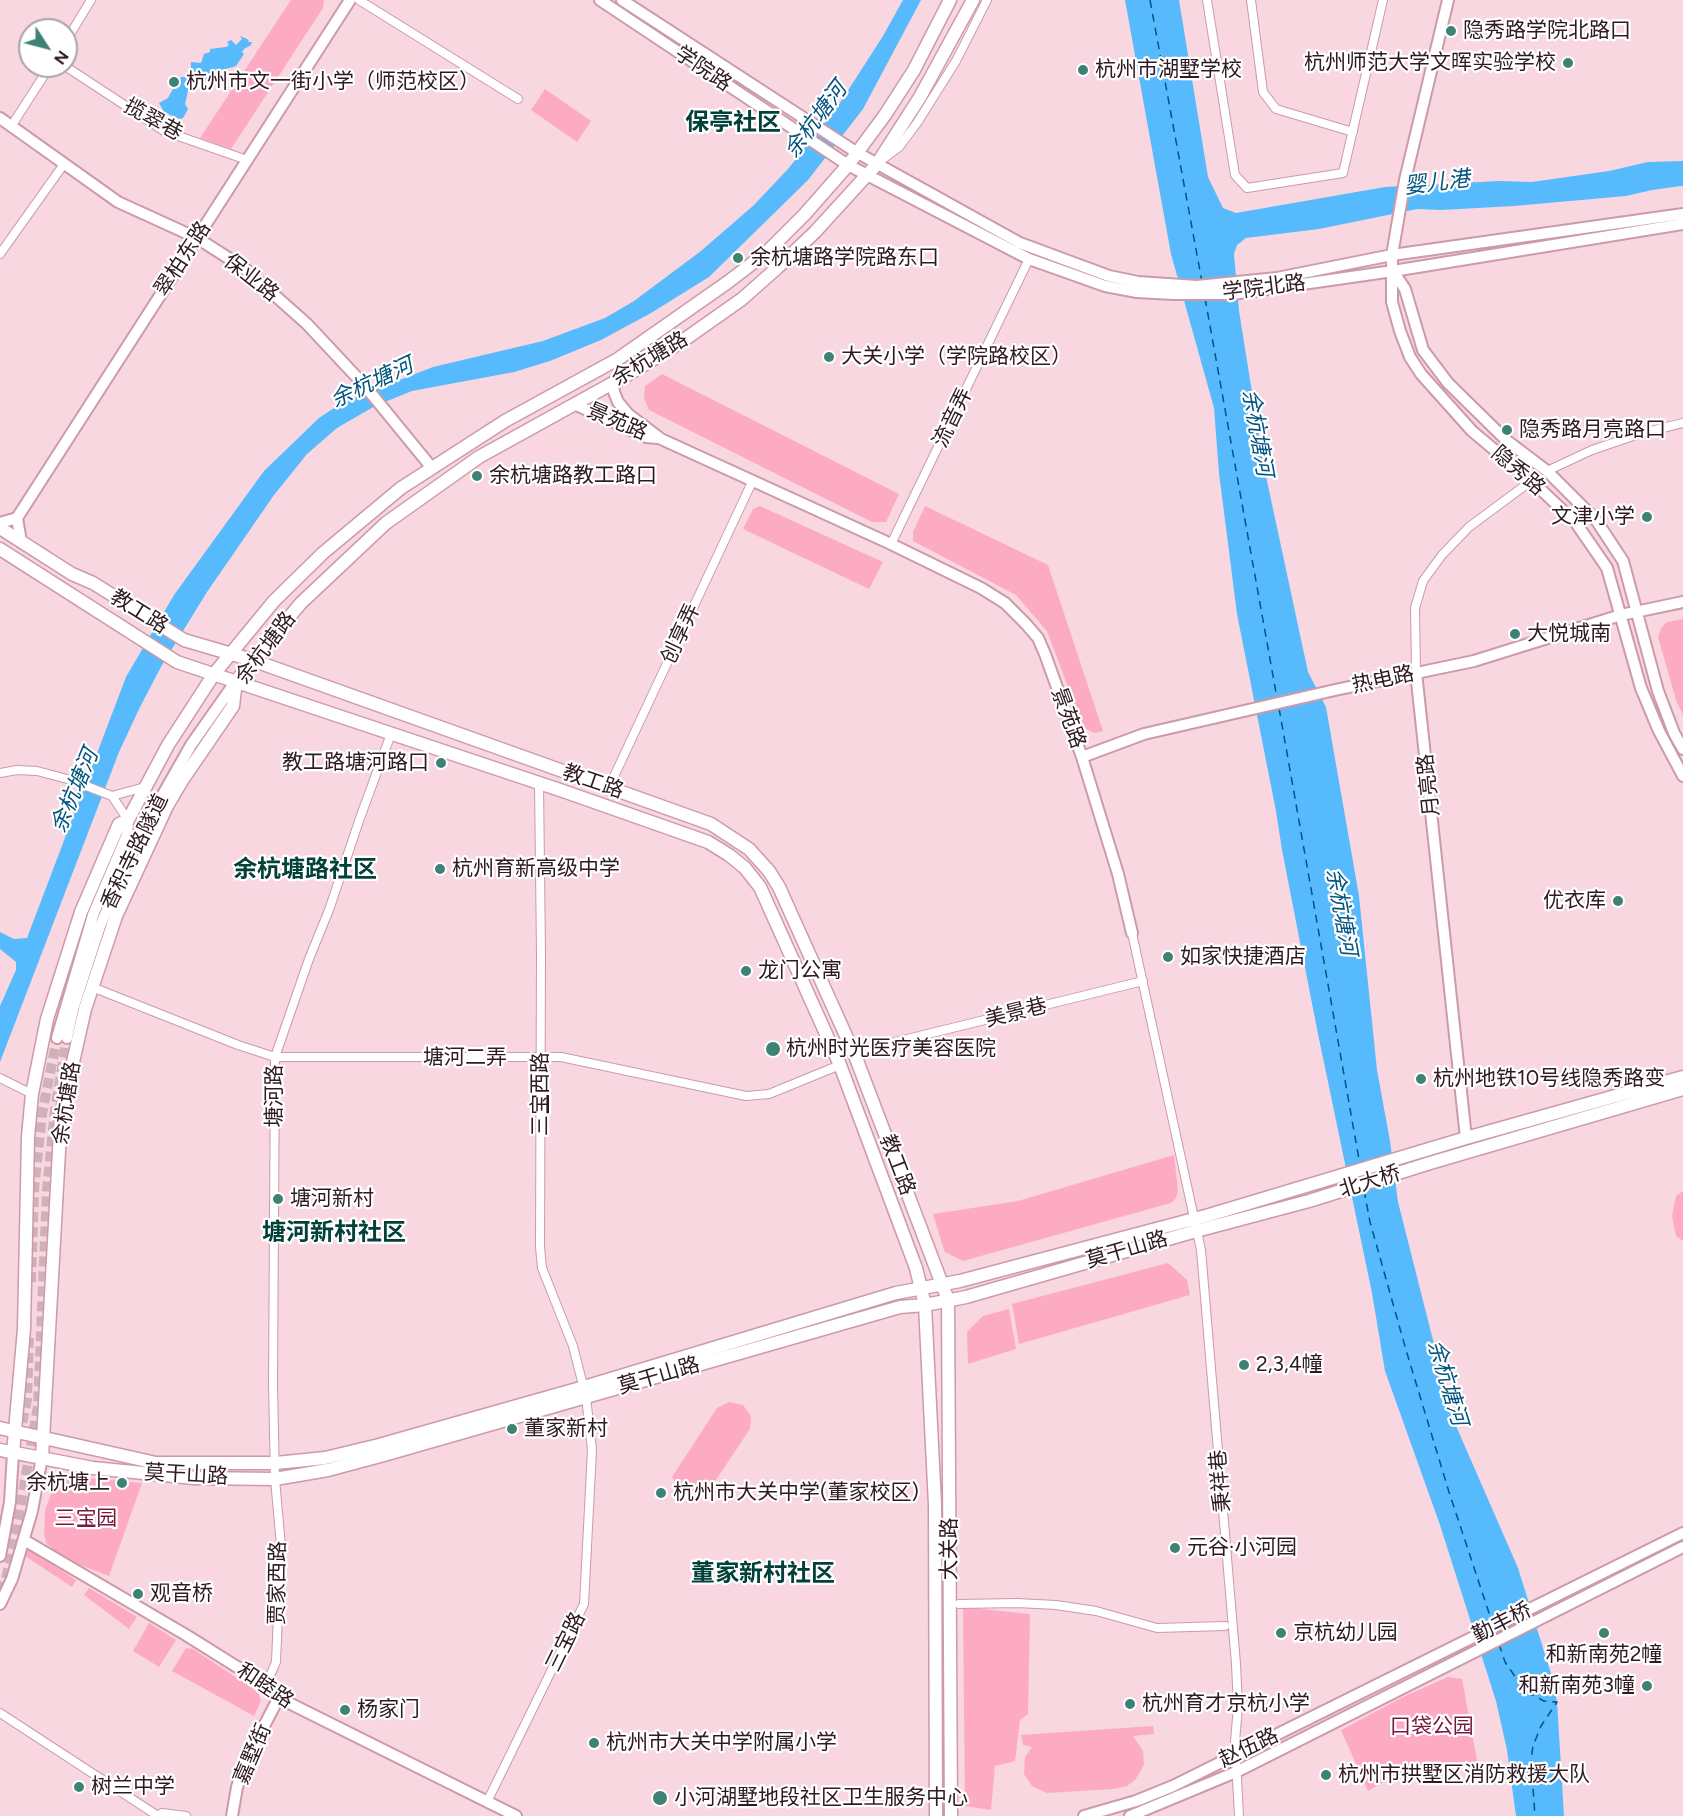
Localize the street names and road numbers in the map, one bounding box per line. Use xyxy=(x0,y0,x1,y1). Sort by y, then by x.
street label: 学院路 xyxy=(670,41,736,97)
street label: 揽翠巷 xyxy=(119,94,187,146)
street label: 翠柏东路 xyxy=(150,217,216,301)
street label: 保业路 xyxy=(218,249,284,307)
street label: 学院北路 xyxy=(1221,270,1307,306)
street label: 余杭塘路 xyxy=(608,327,692,391)
street label: 流音弄 xyxy=(928,384,978,452)
street label: 景苑路 xyxy=(583,398,651,446)
street label: 隐秀路 xyxy=(1486,441,1550,501)
street label: 教工路 xyxy=(106,585,172,639)
street label: 创享弄 xyxy=(656,600,706,668)
street label: 余杭塘路 xyxy=(231,607,301,689)
street label: 热电路 xyxy=(1350,661,1416,699)
street label: 景苑路 xyxy=(1045,684,1091,752)
street label: 月亮路 xyxy=(1413,752,1445,818)
street label: 教工路 xyxy=(559,760,627,804)
street label: 香积寺路隧道 xyxy=(96,790,174,914)
street label: 美景巷 xyxy=(982,993,1050,1033)
street label: 塘河二弄 xyxy=(423,1045,507,1071)
street label: 三宝西路 xyxy=(528,1052,554,1136)
street label: 余杭塘路 xyxy=(48,1060,86,1146)
street label: 塘河路 xyxy=(262,1065,288,1127)
street label: 教工路 xyxy=(874,1131,920,1199)
street label: 北大桥 xyxy=(1336,1161,1404,1203)
street label: 莫干山路 xyxy=(1083,1226,1171,1274)
street label: 莫干山路 xyxy=(615,1352,703,1400)
street label: 秉祥巷 xyxy=(1206,1449,1236,1513)
street label: 莫干山路 xyxy=(143,1460,229,1490)
street label: 大关路 xyxy=(937,1518,963,1580)
street label: 贾家西路 xyxy=(265,1541,291,1625)
street label: 勤丰桥 xyxy=(1468,1597,1536,1649)
street label: 三宝路 xyxy=(541,1608,591,1676)
street label: 和睦路 xyxy=(232,1658,298,1714)
street label: 嘉墅街 xyxy=(229,1720,277,1788)
street label: 赵伍路 xyxy=(1215,1723,1283,1773)

